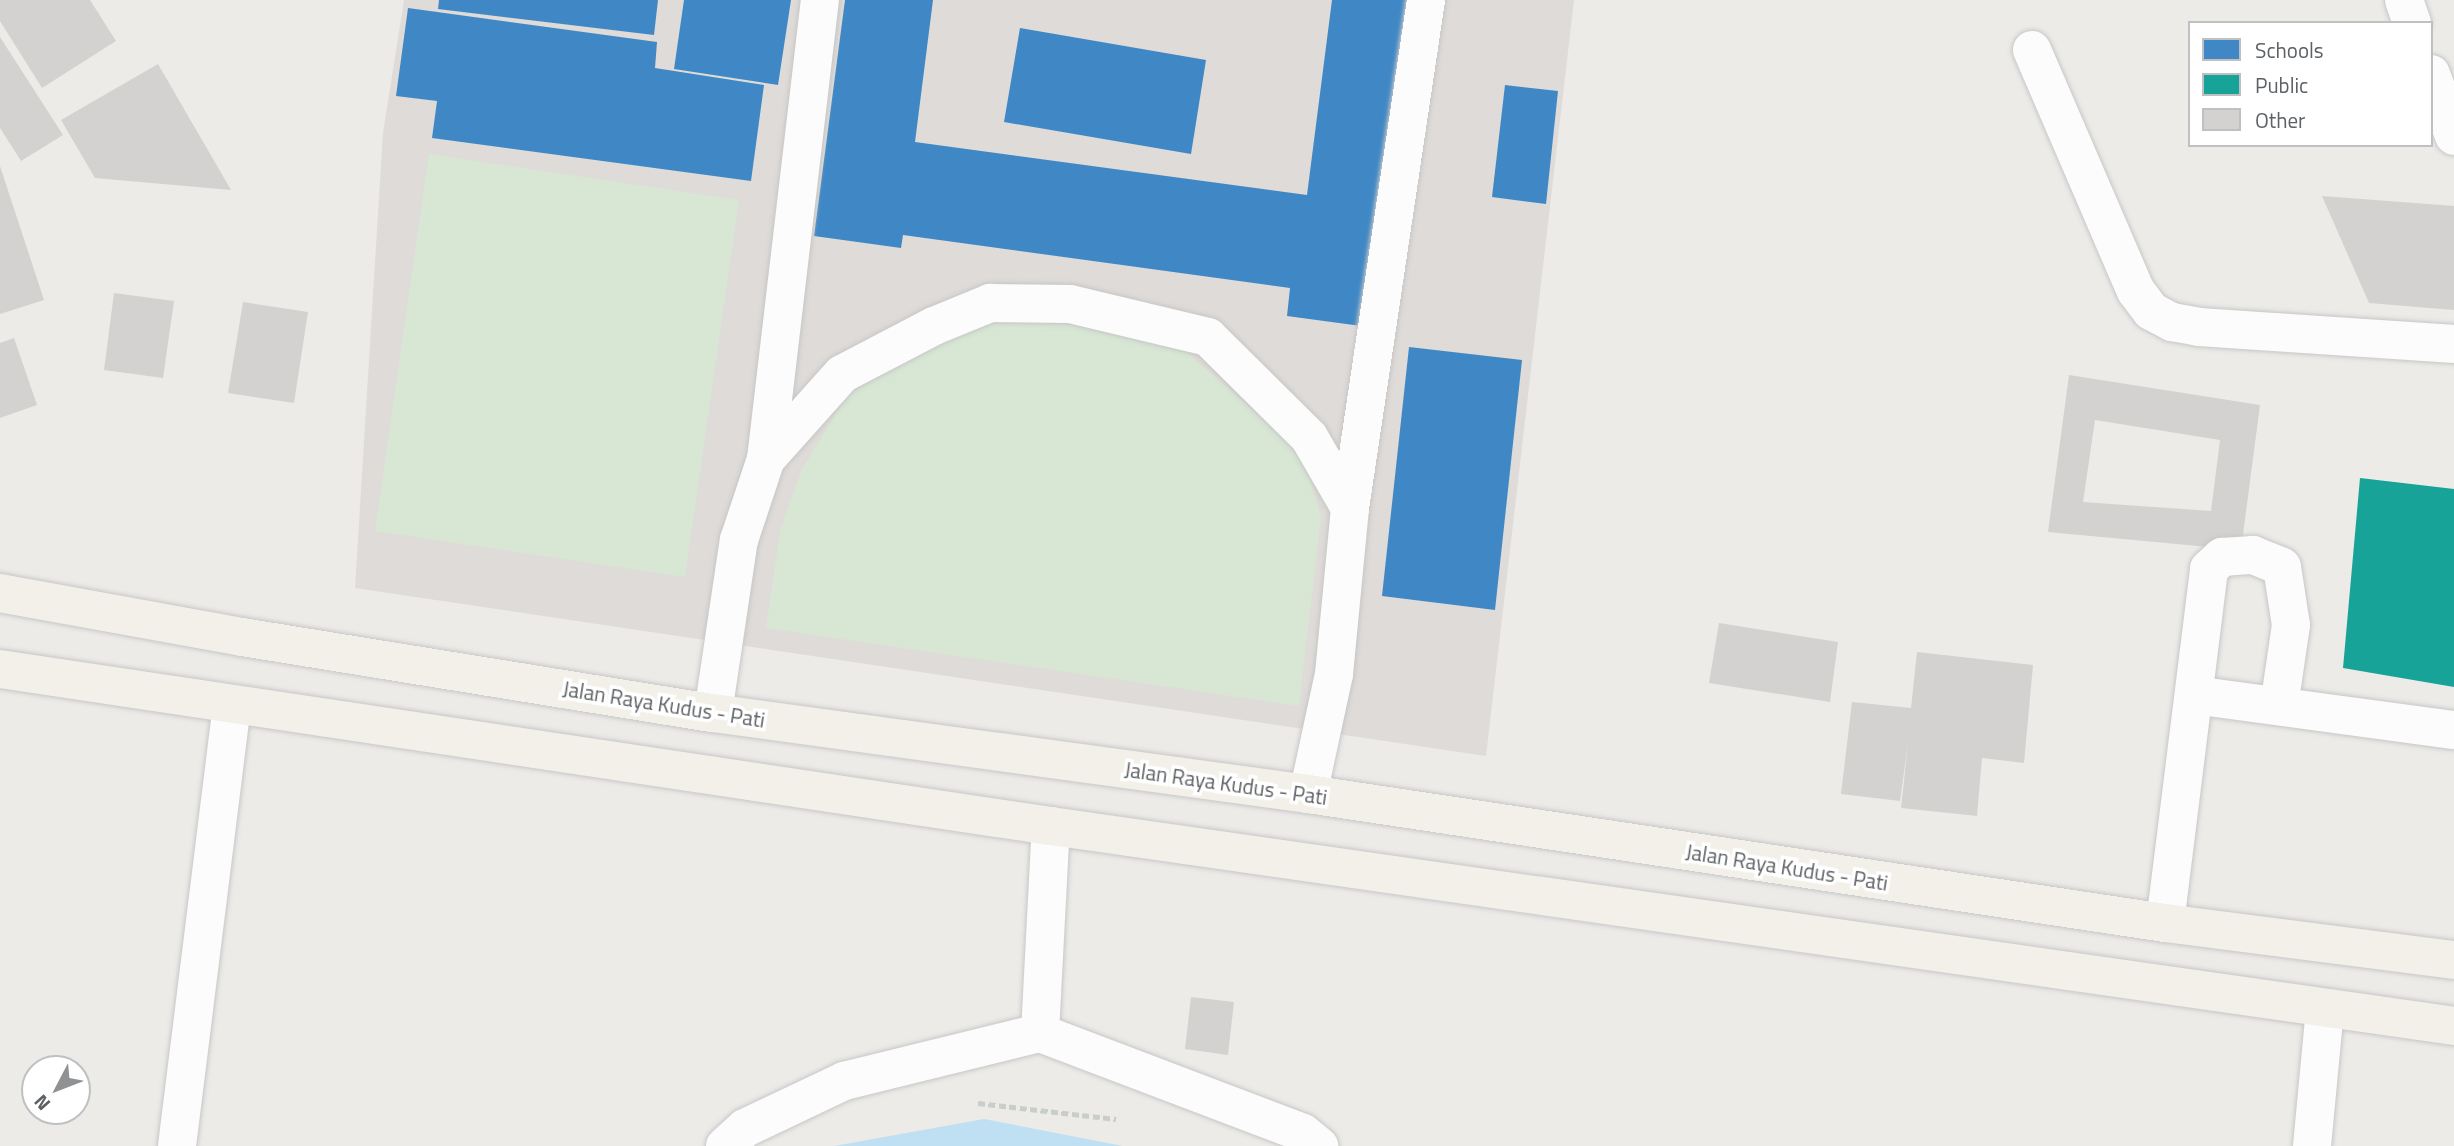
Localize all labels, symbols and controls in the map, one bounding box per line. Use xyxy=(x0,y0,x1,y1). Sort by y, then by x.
legend xyxy=(2188,21,2433,147)
text: Schools xyxy=(2255,34,2324,66)
text: Public xyxy=(2255,69,2308,101)
text: Other xyxy=(2255,104,2305,136)
street label: Jalan Raya Kudus - Pati xyxy=(561,676,767,732)
street label: Jalan Raya Kudus - Pati xyxy=(1123,756,1329,810)
street label: Jalan Raya Kudus - Pati xyxy=(1684,839,1890,895)
north arrow xyxy=(21,1055,91,1125)
text: N xyxy=(26,1088,57,1118)

